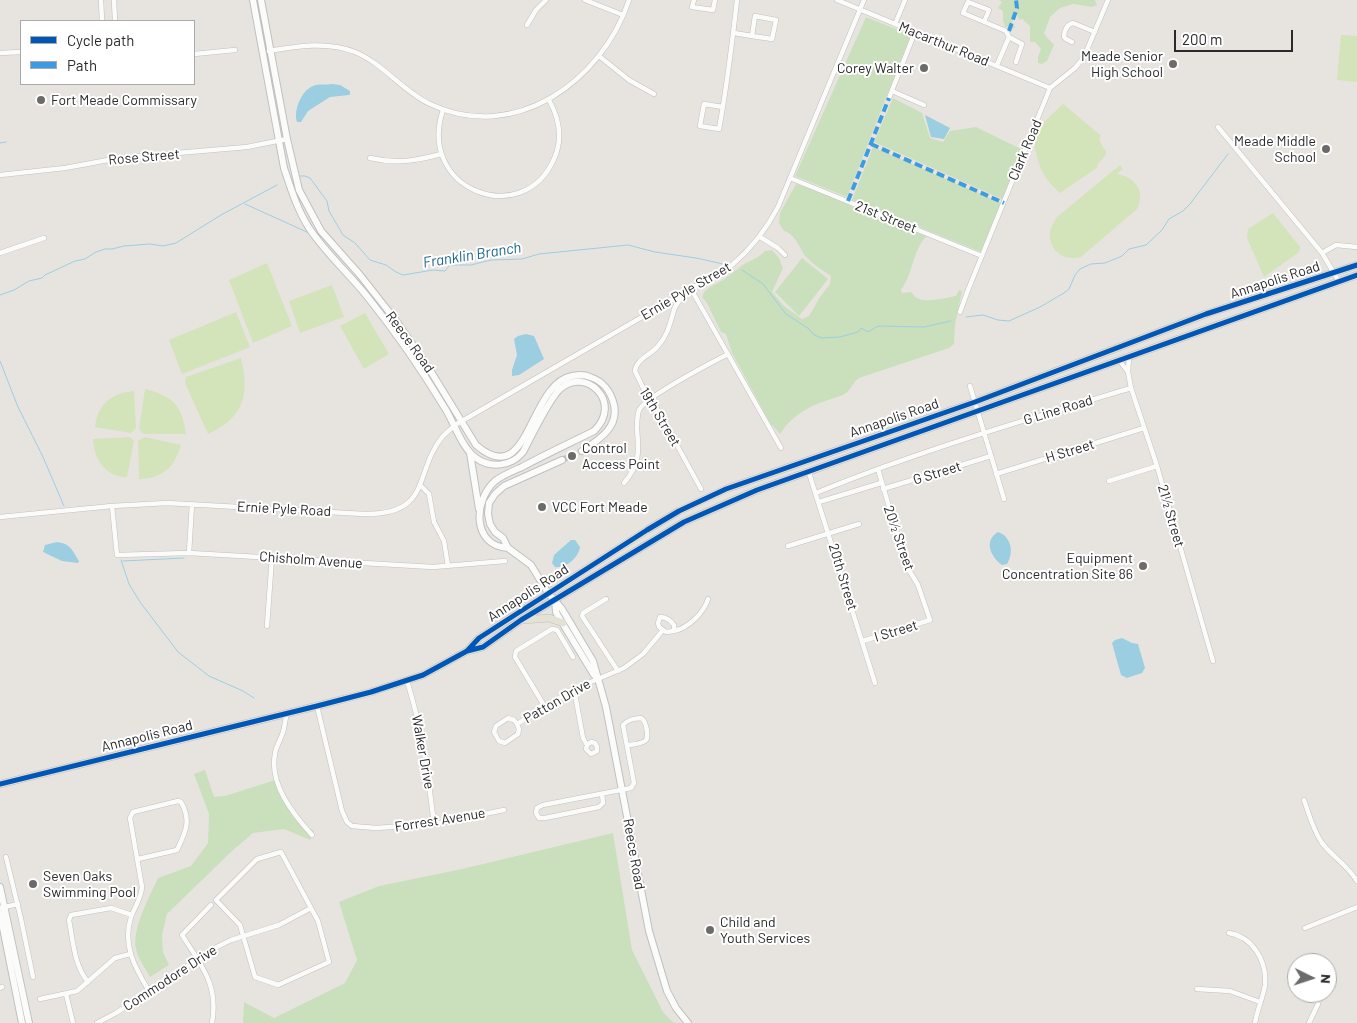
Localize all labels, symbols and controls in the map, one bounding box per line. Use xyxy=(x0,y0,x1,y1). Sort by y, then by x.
street label: Macarthur Road xyxy=(896,18,992,70)
legend xyxy=(20,20,195,85)
scale bar xyxy=(1177,20,1296,52)
text: 200 m xyxy=(1182,30,1222,48)
text: Cycle path xyxy=(67,31,134,49)
place label: Meade Senior High School xyxy=(1081,48,1163,80)
text: Path xyxy=(67,56,97,74)
marker: Meade Senior High School xyxy=(1167,58,1179,70)
place label: Corey Walter xyxy=(837,60,914,76)
marker: Corey Walter xyxy=(918,62,930,74)
place label: Fort Meade Commissary xyxy=(51,92,197,108)
marker: Fort Meade Commissary xyxy=(35,94,47,106)
street label: Clark Road xyxy=(1005,117,1045,183)
place label: Meade Middle School xyxy=(1234,133,1316,166)
marker: Meade Middle School xyxy=(1320,143,1332,155)
street label: Rose Street xyxy=(108,146,180,168)
street label: 21st Street xyxy=(853,197,919,237)
water label: Franklin Branch xyxy=(422,238,522,272)
street label: Ernie Pyle Street xyxy=(638,258,734,324)
street label: Annapolis Road xyxy=(1228,258,1322,302)
street label: Reece Road xyxy=(382,308,438,376)
street label: 19th Street xyxy=(636,384,684,450)
street label: G Line Road xyxy=(1021,392,1095,428)
street label: Annapolis Road xyxy=(847,395,941,441)
street label: H Street xyxy=(1044,436,1096,466)
place label: Control Access Point xyxy=(582,440,660,472)
marker: Control Access Point xyxy=(566,450,578,462)
street label: G Street xyxy=(911,458,963,488)
street label: 21½ Street xyxy=(1154,483,1188,549)
street label: Ernie Pyle Road xyxy=(237,498,331,520)
place label: VCC Fort Meade xyxy=(552,499,648,515)
marker: VCC Fort Meade xyxy=(536,501,548,513)
street label: 20½ Street xyxy=(880,503,918,573)
street label: 20th Street xyxy=(825,542,861,612)
street label: Chisholm Avenue xyxy=(259,548,363,572)
place label: Equipment Concentration Site 86 xyxy=(1002,550,1133,582)
marker: Equipment Concentration Site 86 xyxy=(1137,560,1149,572)
street label: Annapolis Road xyxy=(484,561,572,625)
street label: I Street xyxy=(872,616,920,646)
street label: Patton Drive xyxy=(521,675,593,727)
street label: Walker Drive xyxy=(408,713,438,791)
street label: Annapolis Road xyxy=(100,717,194,755)
street label: Forrest Avenue xyxy=(393,805,487,835)
street label: Reece Road xyxy=(619,817,649,891)
place label: Seven Oaks Swimming Pool xyxy=(43,868,136,900)
marker: Seven Oaks Swimming Pool xyxy=(27,878,39,890)
place label: Child and Youth Services xyxy=(720,914,810,946)
marker: Child and Youth Services xyxy=(704,924,716,936)
street label: Commodore Drive xyxy=(120,941,220,1015)
north arrow xyxy=(1287,953,1337,1003)
text: N xyxy=(1318,974,1335,984)

